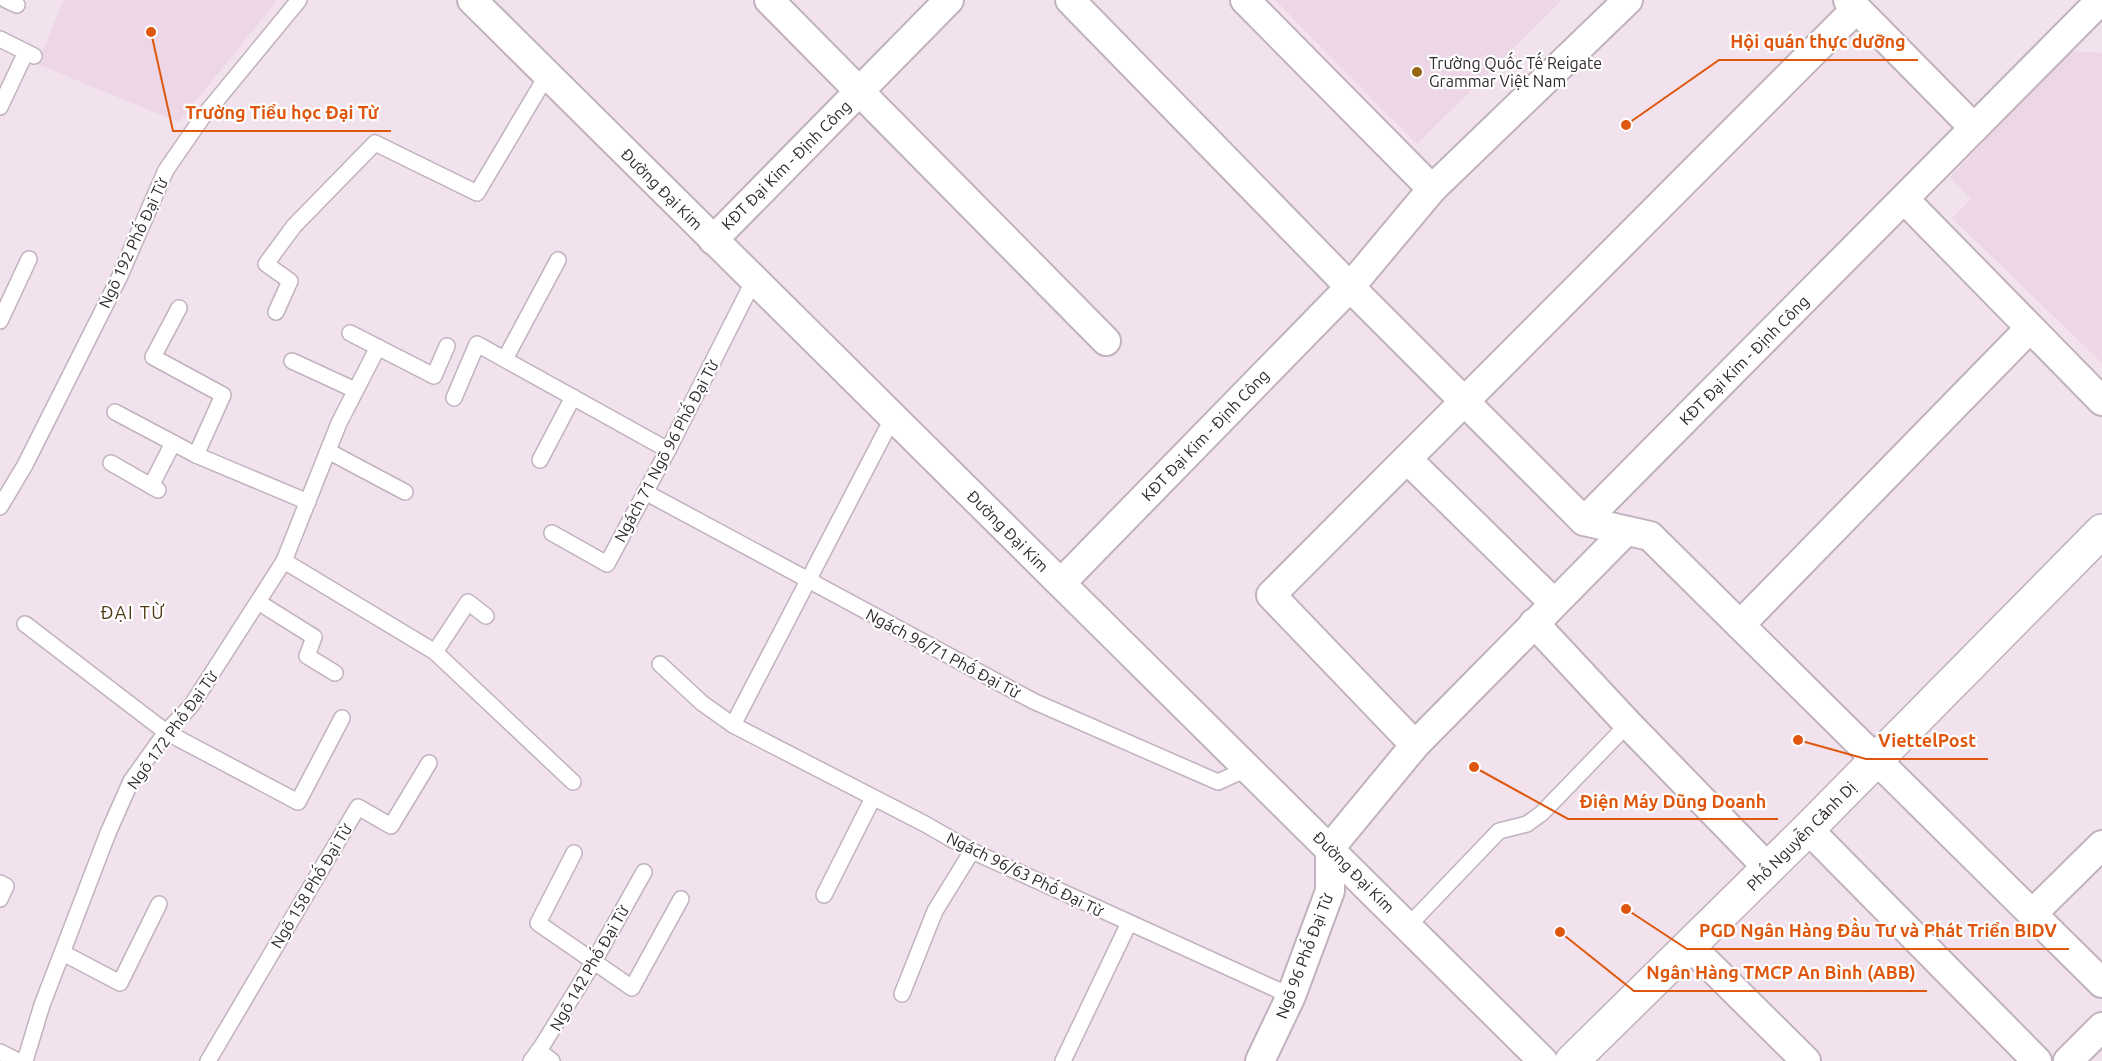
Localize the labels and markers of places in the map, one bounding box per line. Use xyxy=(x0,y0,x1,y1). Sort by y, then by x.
callout: Hội quán thực dưỡng xyxy=(1719,24,1918,60)
place label: Trường Quốc Tế Reigate Grammar Việt Nam xyxy=(1429,51,1602,90)
marker: Trường Quốc Tế Reigate Grammar Việt Nam xyxy=(1410,65,1424,79)
callout: Trường Tiểu học Đại Từ xyxy=(173,95,391,131)
callout: ViettelPost xyxy=(1866,723,1988,759)
callout: Điện Máy Dũng Doanh xyxy=(1568,783,1778,819)
callout: PGD Ngân Hàng Đầu Tư và Phát Triển BIDV xyxy=(1687,913,2069,949)
callout: Ngân Hàng TMCP An Bình (ABB) xyxy=(1634,955,1927,991)

